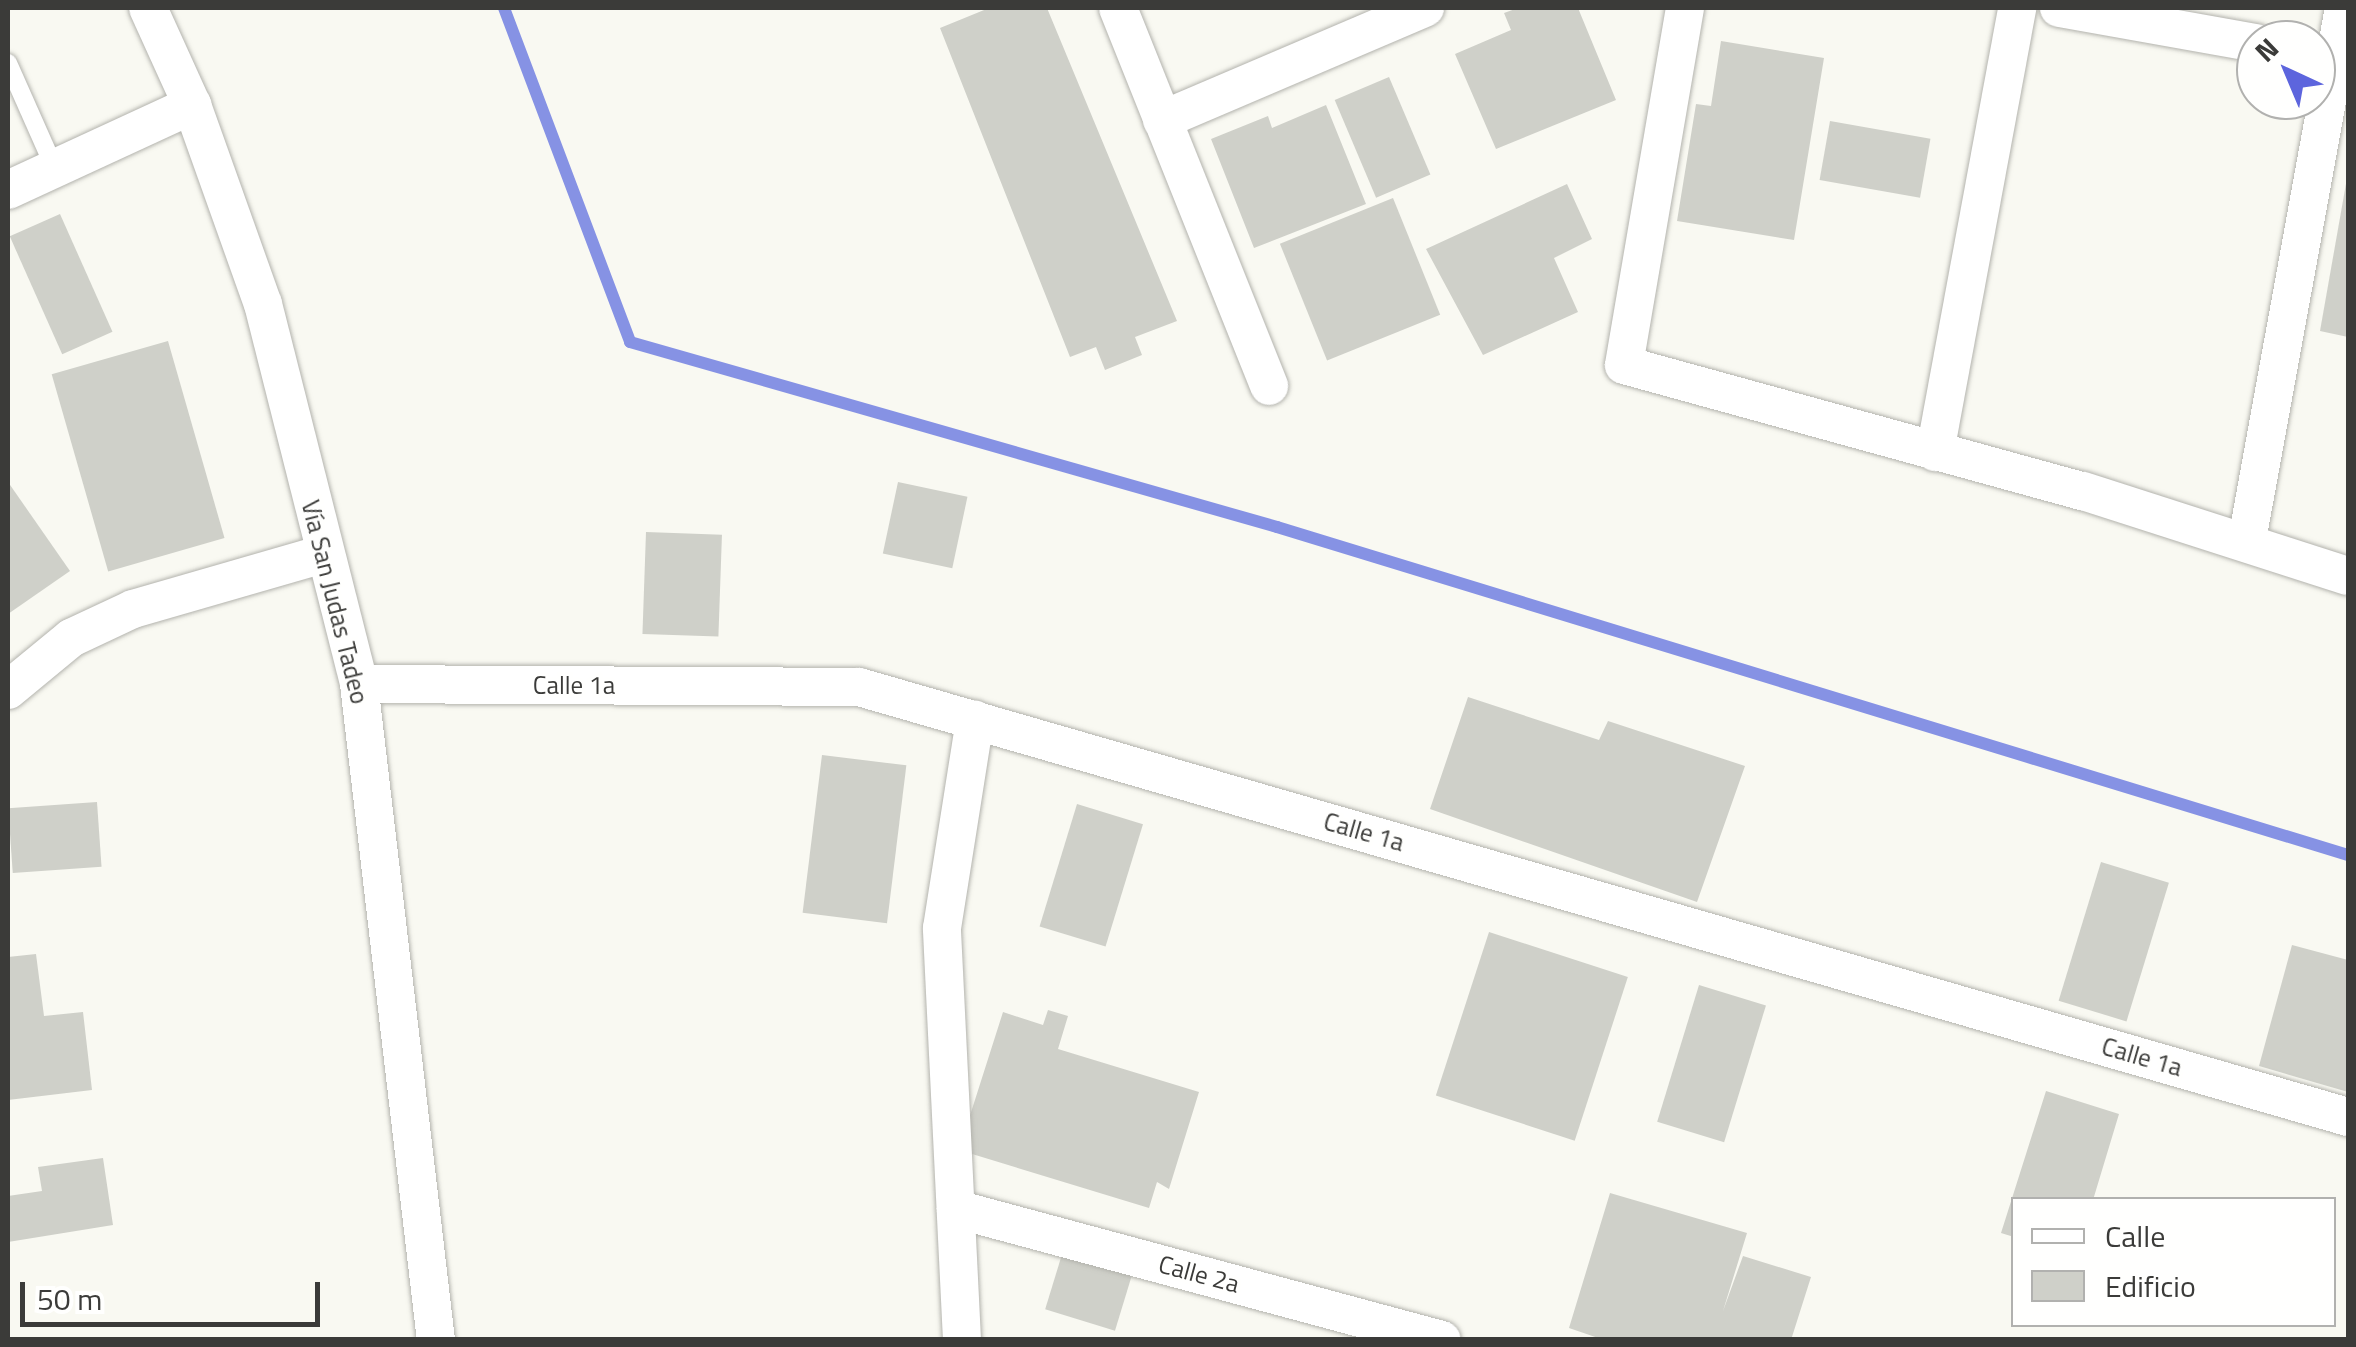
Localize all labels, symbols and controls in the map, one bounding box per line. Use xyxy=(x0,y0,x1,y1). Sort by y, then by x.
north arrow xyxy=(2236,20,2336,120)
text: N xyxy=(2244,27,2288,72)
street label: Vía San Judas Tadeo xyxy=(295,497,375,707)
street label: Calle 1a xyxy=(533,670,615,700)
street label: Calle 1a xyxy=(1320,806,1408,858)
street label: Calle 1a xyxy=(2098,1031,2186,1083)
legend xyxy=(2011,1197,2336,1327)
text: Calle xyxy=(2105,1213,2165,1259)
street label: Calle 2a xyxy=(1155,1249,1243,1299)
scale bar xyxy=(25,1262,325,1324)
text: Edificio xyxy=(2105,1263,2196,1309)
text: 50 m xyxy=(37,1276,102,1322)

